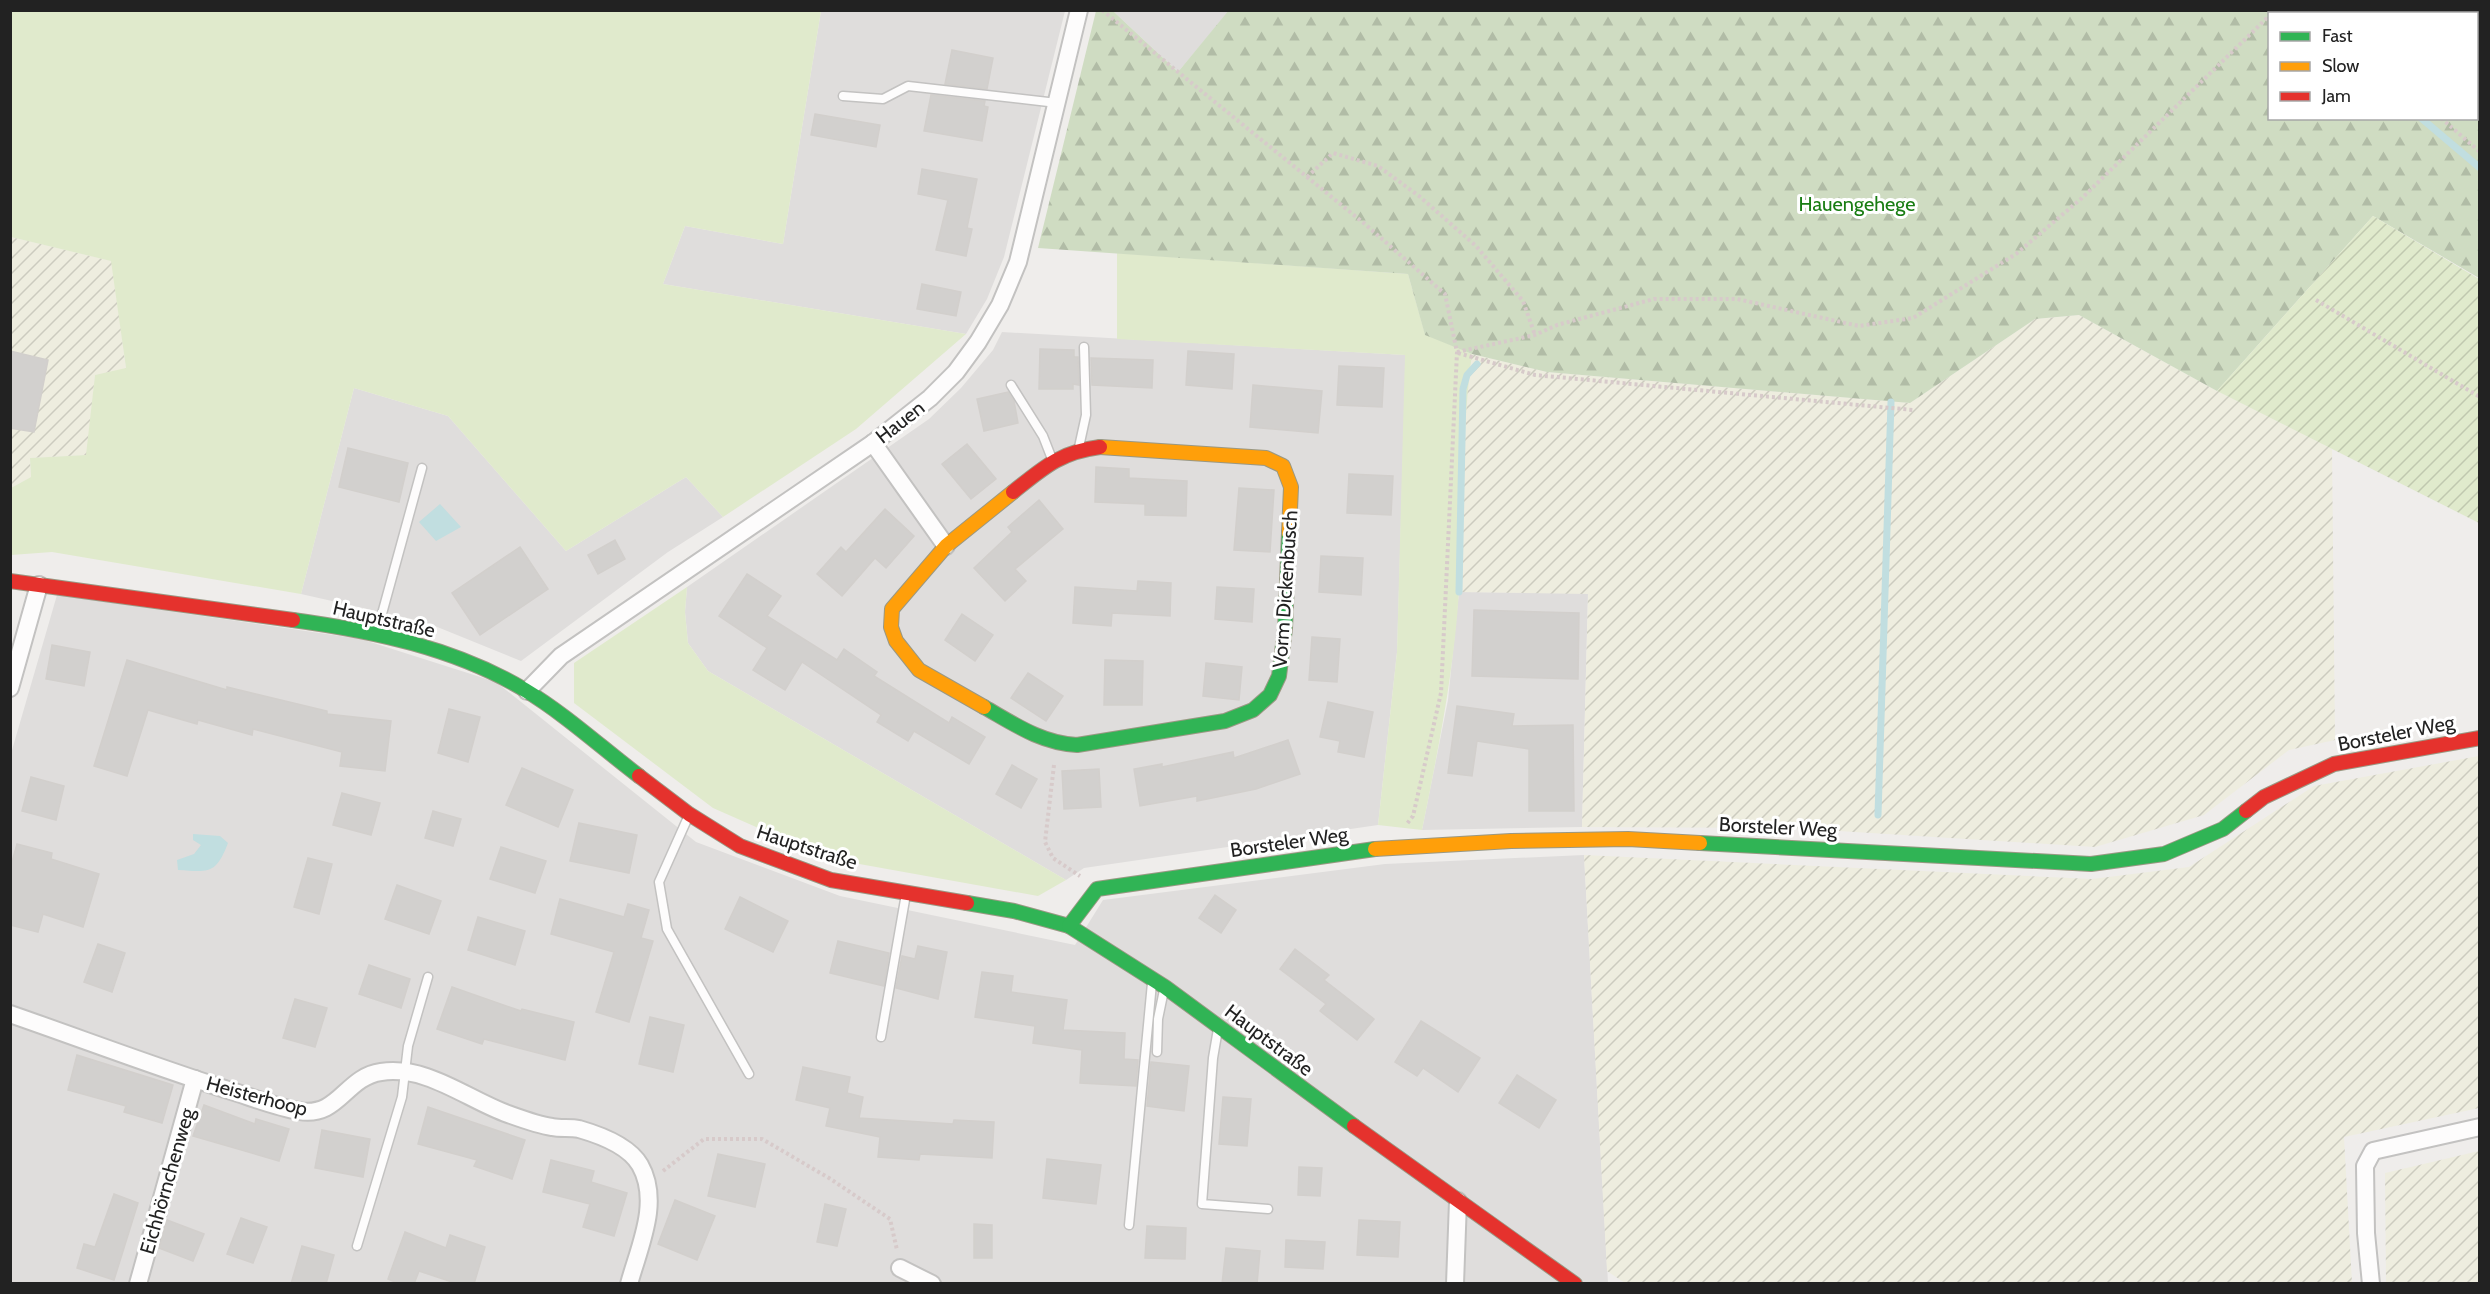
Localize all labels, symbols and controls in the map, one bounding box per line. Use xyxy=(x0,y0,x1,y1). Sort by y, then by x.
legend xyxy=(2268,12,2478,120)
text: Fast xyxy=(2322,25,2353,47)
text: Slow xyxy=(2322,55,2359,77)
text: Jam xyxy=(2321,85,2351,107)
park label: Hauengehege xyxy=(1799,192,1915,216)
street label: Hauen xyxy=(871,395,929,449)
street label: Vorm Dickenbusch xyxy=(1268,509,1302,669)
street label: Hauptstraße xyxy=(331,596,437,642)
street label: Borsteler Weg xyxy=(2336,710,2457,756)
street label: Borsteler Weg xyxy=(1718,812,1839,842)
street label: Hauptstraße xyxy=(754,819,860,875)
street label: Borsteler Weg xyxy=(1229,822,1350,862)
street label: Hauptstraße xyxy=(1220,999,1318,1081)
street label: Heisterhoop xyxy=(204,1071,310,1121)
street label: Eichhörnchenweg xyxy=(135,1104,200,1257)

